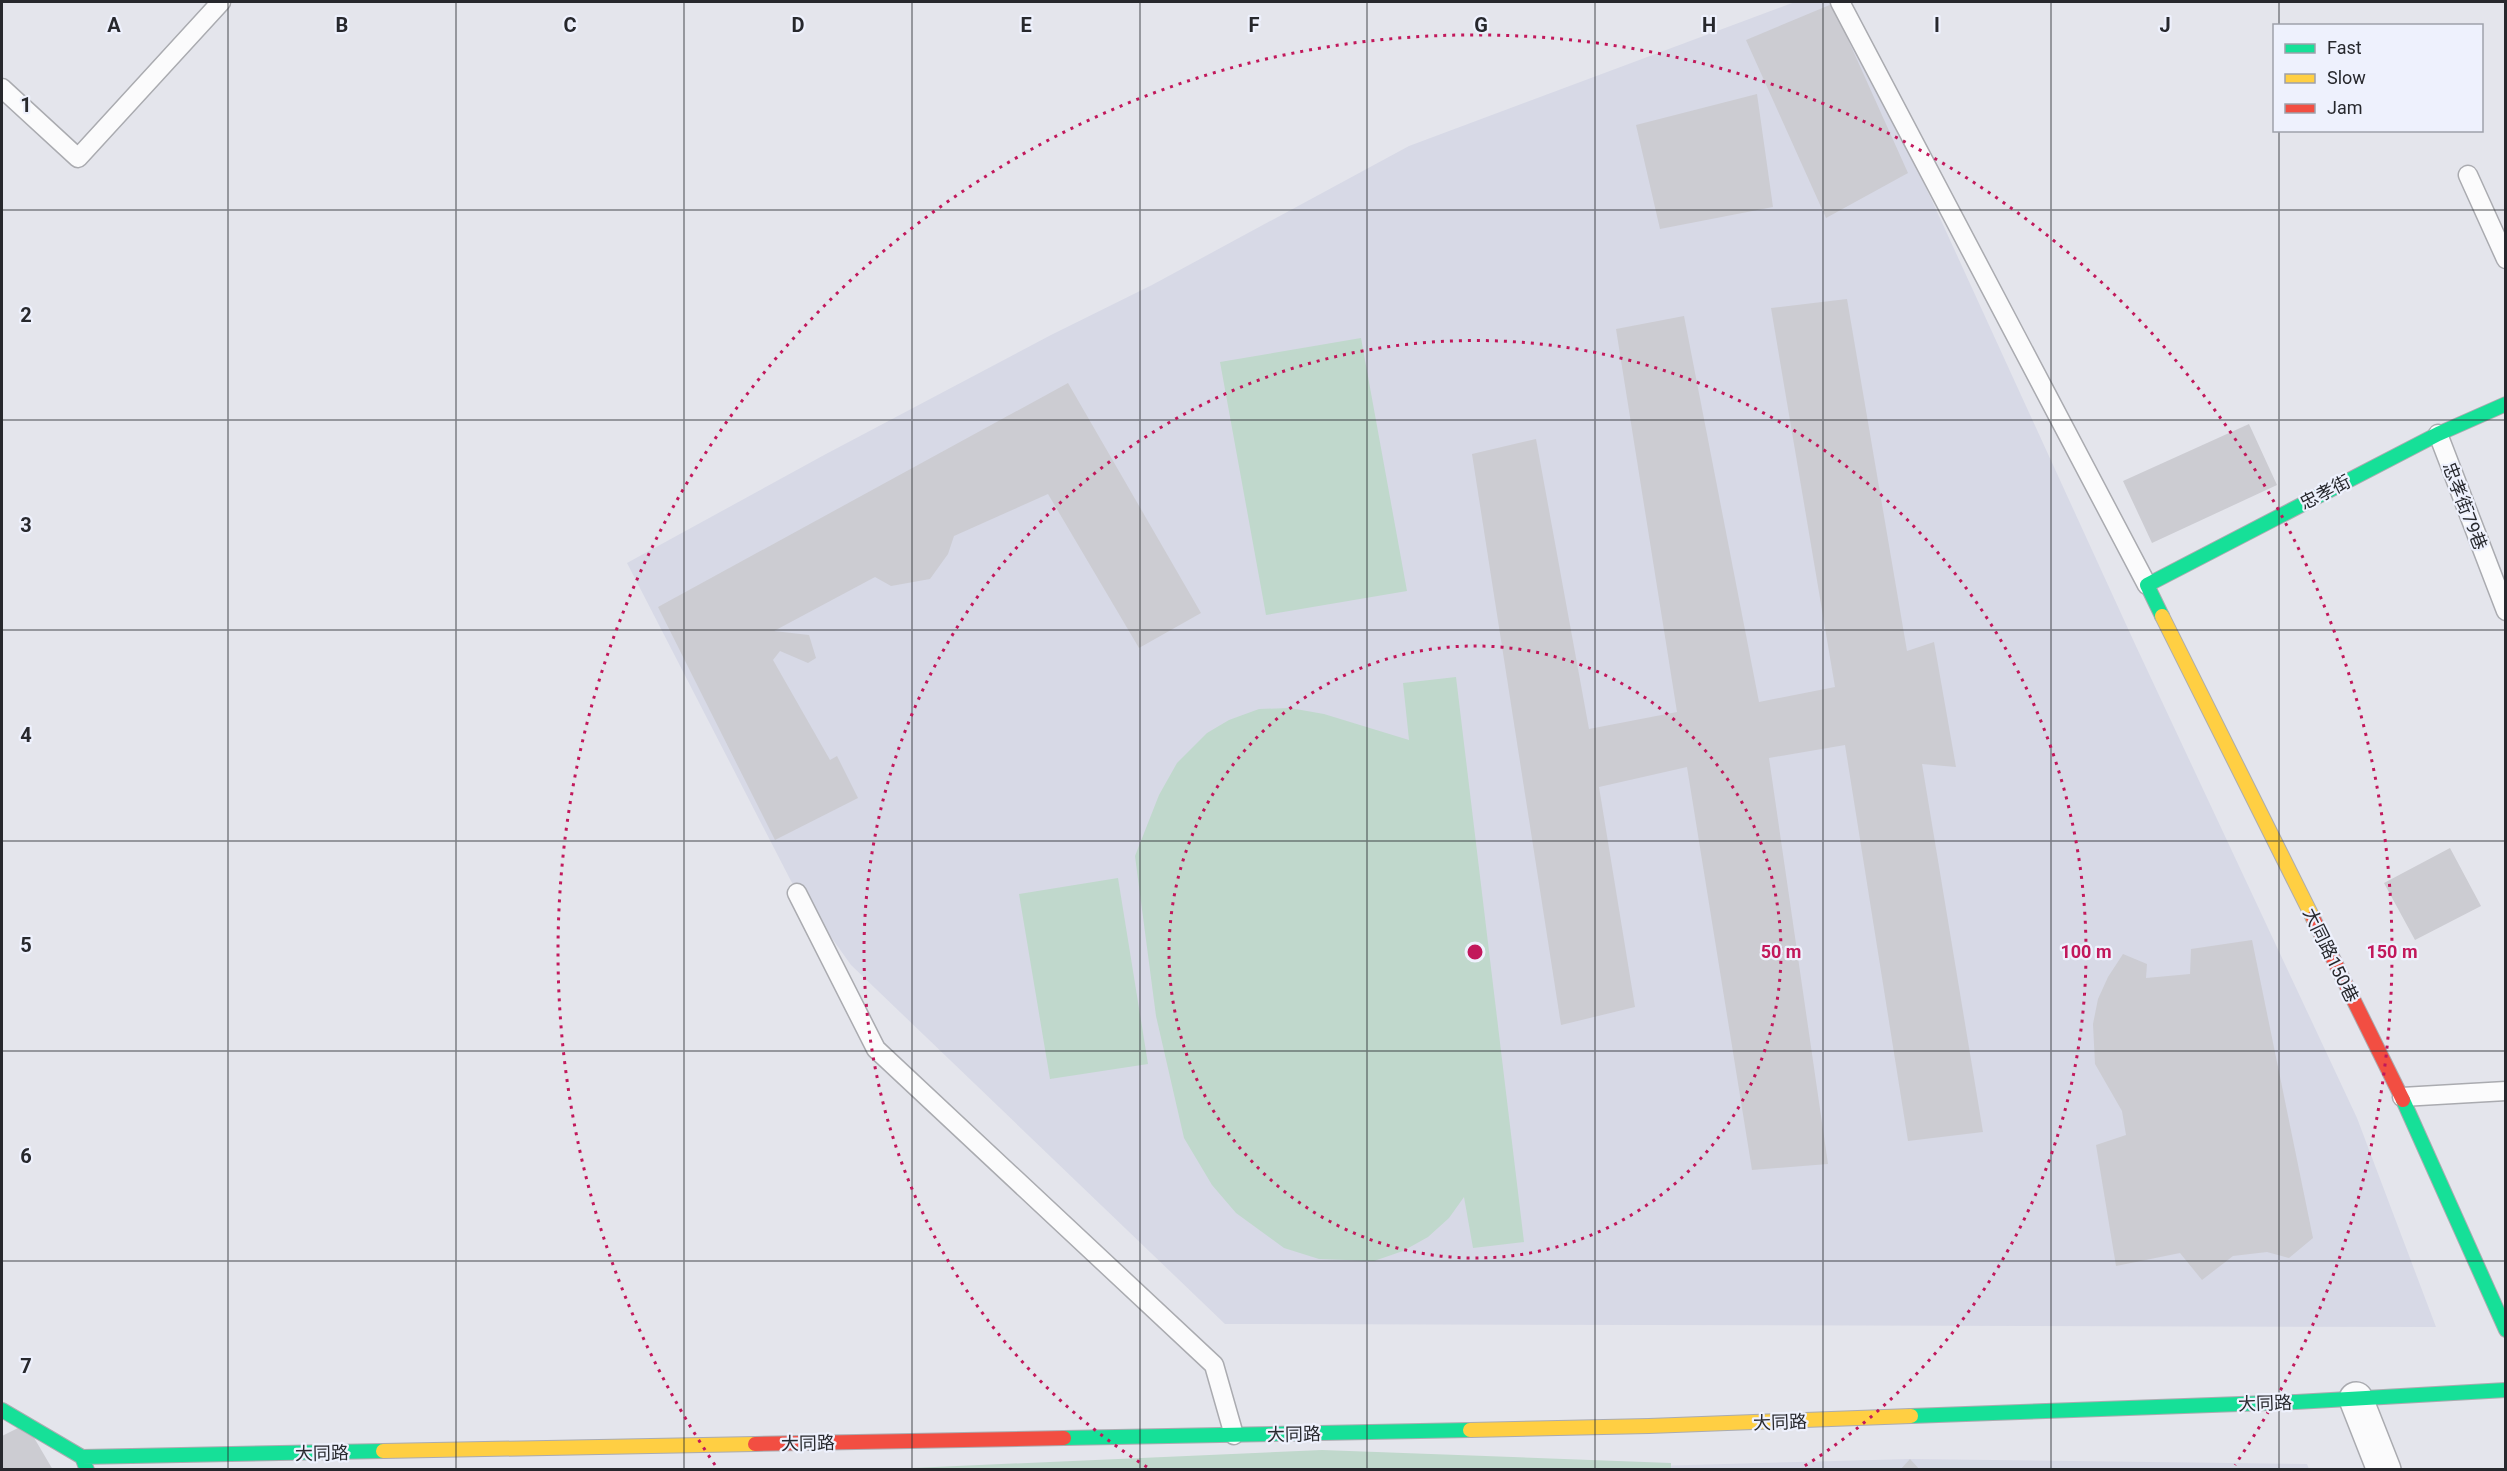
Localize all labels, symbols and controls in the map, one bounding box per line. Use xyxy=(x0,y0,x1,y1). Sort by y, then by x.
text: A xyxy=(107,13,121,37)
text: B xyxy=(336,13,348,37)
text: C xyxy=(563,13,577,37)
text: D xyxy=(792,13,805,37)
text: E xyxy=(1020,13,1032,37)
text: F xyxy=(1249,13,1260,37)
text: G xyxy=(1474,13,1488,37)
text: H xyxy=(1702,13,1716,37)
text: I xyxy=(1934,13,1940,37)
text: J xyxy=(2159,13,2171,37)
legend xyxy=(2273,24,2483,132)
text: Fast xyxy=(2327,37,2362,58)
text: Slow xyxy=(2327,67,2366,88)
text: 1 xyxy=(20,93,32,117)
text: Jam xyxy=(2327,97,2363,118)
text: 2 xyxy=(20,303,32,327)
street label: 忠孝街79巷 xyxy=(2439,459,2491,553)
street label: 忠孝街 xyxy=(2296,470,2354,514)
text: 3 xyxy=(20,513,32,537)
text: 4 xyxy=(20,723,32,747)
street label: 大同路150巷 xyxy=(2299,904,2363,1006)
text: 5 xyxy=(20,933,32,957)
text: 50 m xyxy=(1761,941,1801,962)
text: 100 m xyxy=(2060,941,2112,962)
text: 150 m xyxy=(2366,941,2418,962)
centre of rings xyxy=(1465,942,1485,962)
text: 6 xyxy=(20,1144,32,1168)
text: 7 xyxy=(20,1354,32,1378)
street label: 大同路 xyxy=(2238,1392,2292,1414)
street label: 大同路 xyxy=(1753,1411,1807,1433)
street label: 大同路 xyxy=(1267,1423,1321,1445)
street label: 大同路 xyxy=(781,1432,835,1454)
street label: 大同路 xyxy=(295,1442,349,1464)

